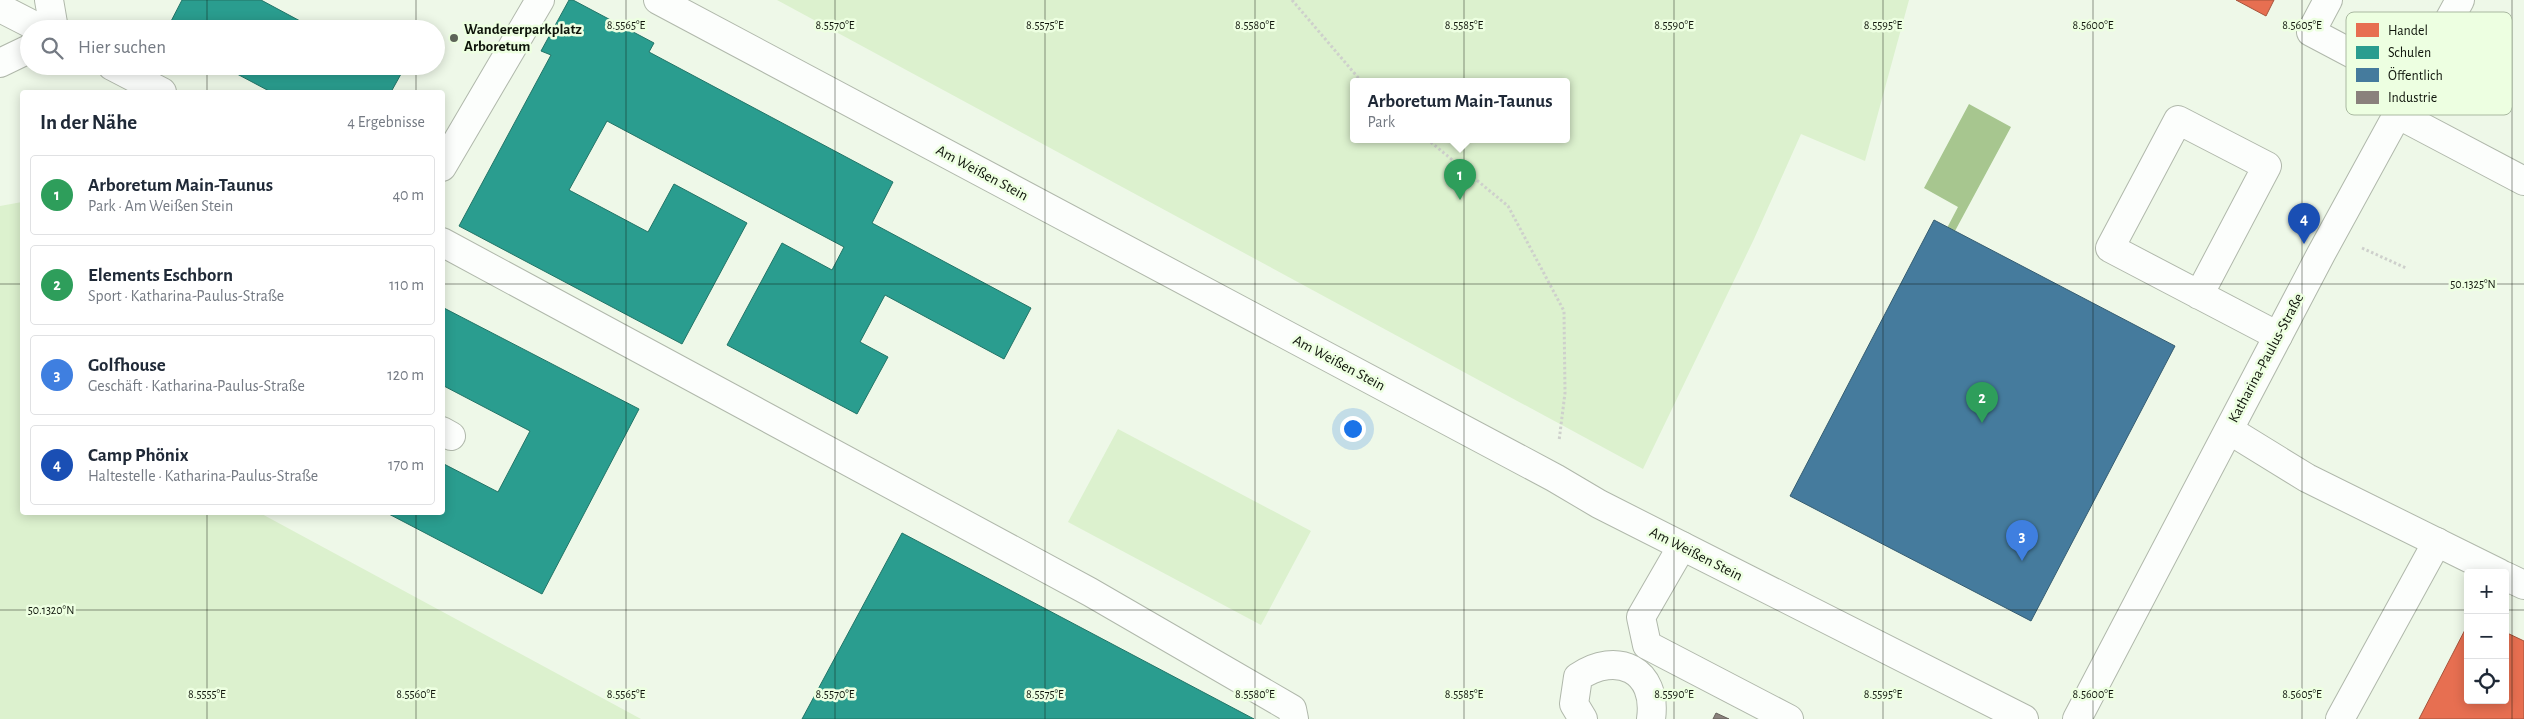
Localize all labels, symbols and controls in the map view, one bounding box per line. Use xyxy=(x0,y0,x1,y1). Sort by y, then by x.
legend xyxy=(2346,12,2512,115)
text: 8.5565°E xyxy=(607,19,645,31)
text: 8.5570°E xyxy=(815,19,855,31)
text: 8.5575°E xyxy=(1026,19,1064,31)
text: 8.5580°E xyxy=(1235,19,1275,31)
text: 8.5585°E xyxy=(1445,19,1483,31)
text: 8.5590°E xyxy=(1654,19,1694,31)
text: 8.5595°E xyxy=(1864,19,1902,31)
text: 8.5600°E xyxy=(2072,19,2114,31)
text: 8.5605°E xyxy=(2282,19,2322,31)
search box xyxy=(20,20,445,75)
place label: Wandererparkplatz Arboretum xyxy=(464,22,582,54)
text: Handel xyxy=(2388,24,2428,38)
marker: Wandererparkplatz Arboretum xyxy=(448,32,460,44)
icon: search xyxy=(38,34,66,62)
text: Hier suchen xyxy=(78,38,166,57)
text: Schulen xyxy=(2388,46,2431,60)
text: Öffentlich xyxy=(2388,66,2443,83)
popup xyxy=(1350,78,1570,143)
text: Industrie xyxy=(2388,91,2437,105)
text: Arboretum Main-Taunus xyxy=(1367,92,1553,111)
text: In der Nähe xyxy=(40,112,137,133)
text: 4 Ergebnisse xyxy=(347,114,425,130)
text: Park xyxy=(1367,114,1395,130)
street label: Am Weißen Stein xyxy=(934,142,1030,204)
pin: 1 xyxy=(1444,159,1476,200)
text: Arboretum Main-Taunus xyxy=(88,176,273,195)
text: 1 xyxy=(54,187,60,203)
text: 40 m xyxy=(392,187,424,203)
text: Park · Am Weißen Stein xyxy=(88,198,233,214)
pin: 4 xyxy=(2288,203,2320,244)
text: Elements Eschborn xyxy=(88,266,233,285)
text: 2 xyxy=(53,277,61,293)
text: 110 m xyxy=(389,277,424,293)
text: 50.1325°N xyxy=(2450,278,2496,290)
text: Sport · Katharina-Paulus-Straße xyxy=(88,288,284,304)
street label: Katharina-Paulus-Straße xyxy=(2226,291,2306,425)
street label: Am Weißen Stein xyxy=(1291,332,1387,394)
text: Golfhouse xyxy=(88,356,166,375)
text: 3 xyxy=(54,367,60,383)
text: 120 m xyxy=(387,367,424,383)
text: Geschäft · Katharina-Paulus-Straße xyxy=(88,378,305,394)
pin: 2 xyxy=(1966,382,1998,423)
your location xyxy=(1340,416,1366,442)
text: Camp Phönix xyxy=(88,446,189,465)
text: 4 xyxy=(53,457,61,473)
text: 170 m xyxy=(388,457,424,473)
text: Haltestelle · Katharina-Paulus-Straße xyxy=(88,468,318,484)
pin: 3 xyxy=(2006,520,2038,561)
street label: Am Weißen Stein xyxy=(1647,524,1745,584)
map controls xyxy=(2464,569,2509,704)
button: + xyxy=(2464,569,2509,614)
text: 50.1320°N xyxy=(28,604,74,616)
button: − xyxy=(2464,614,2509,659)
button: locate xyxy=(2464,659,2509,704)
text: 8.5555°E xyxy=(188,688,226,700)
text: 8.5560°E xyxy=(396,688,436,700)
text: 8.5565°E xyxy=(607,688,645,700)
text: 8.5570°E xyxy=(815,688,855,700)
text: 8.5575°E xyxy=(1026,688,1064,700)
text: 8.5580°E xyxy=(1235,688,1275,700)
text: 8.5585°E xyxy=(1445,688,1483,700)
text: 8.5590°E xyxy=(1654,688,1694,700)
text: 8.5595°E xyxy=(1864,688,1902,700)
text: 8.5600°E xyxy=(2072,688,2114,700)
text: 8.5605°E xyxy=(2282,688,2322,700)

